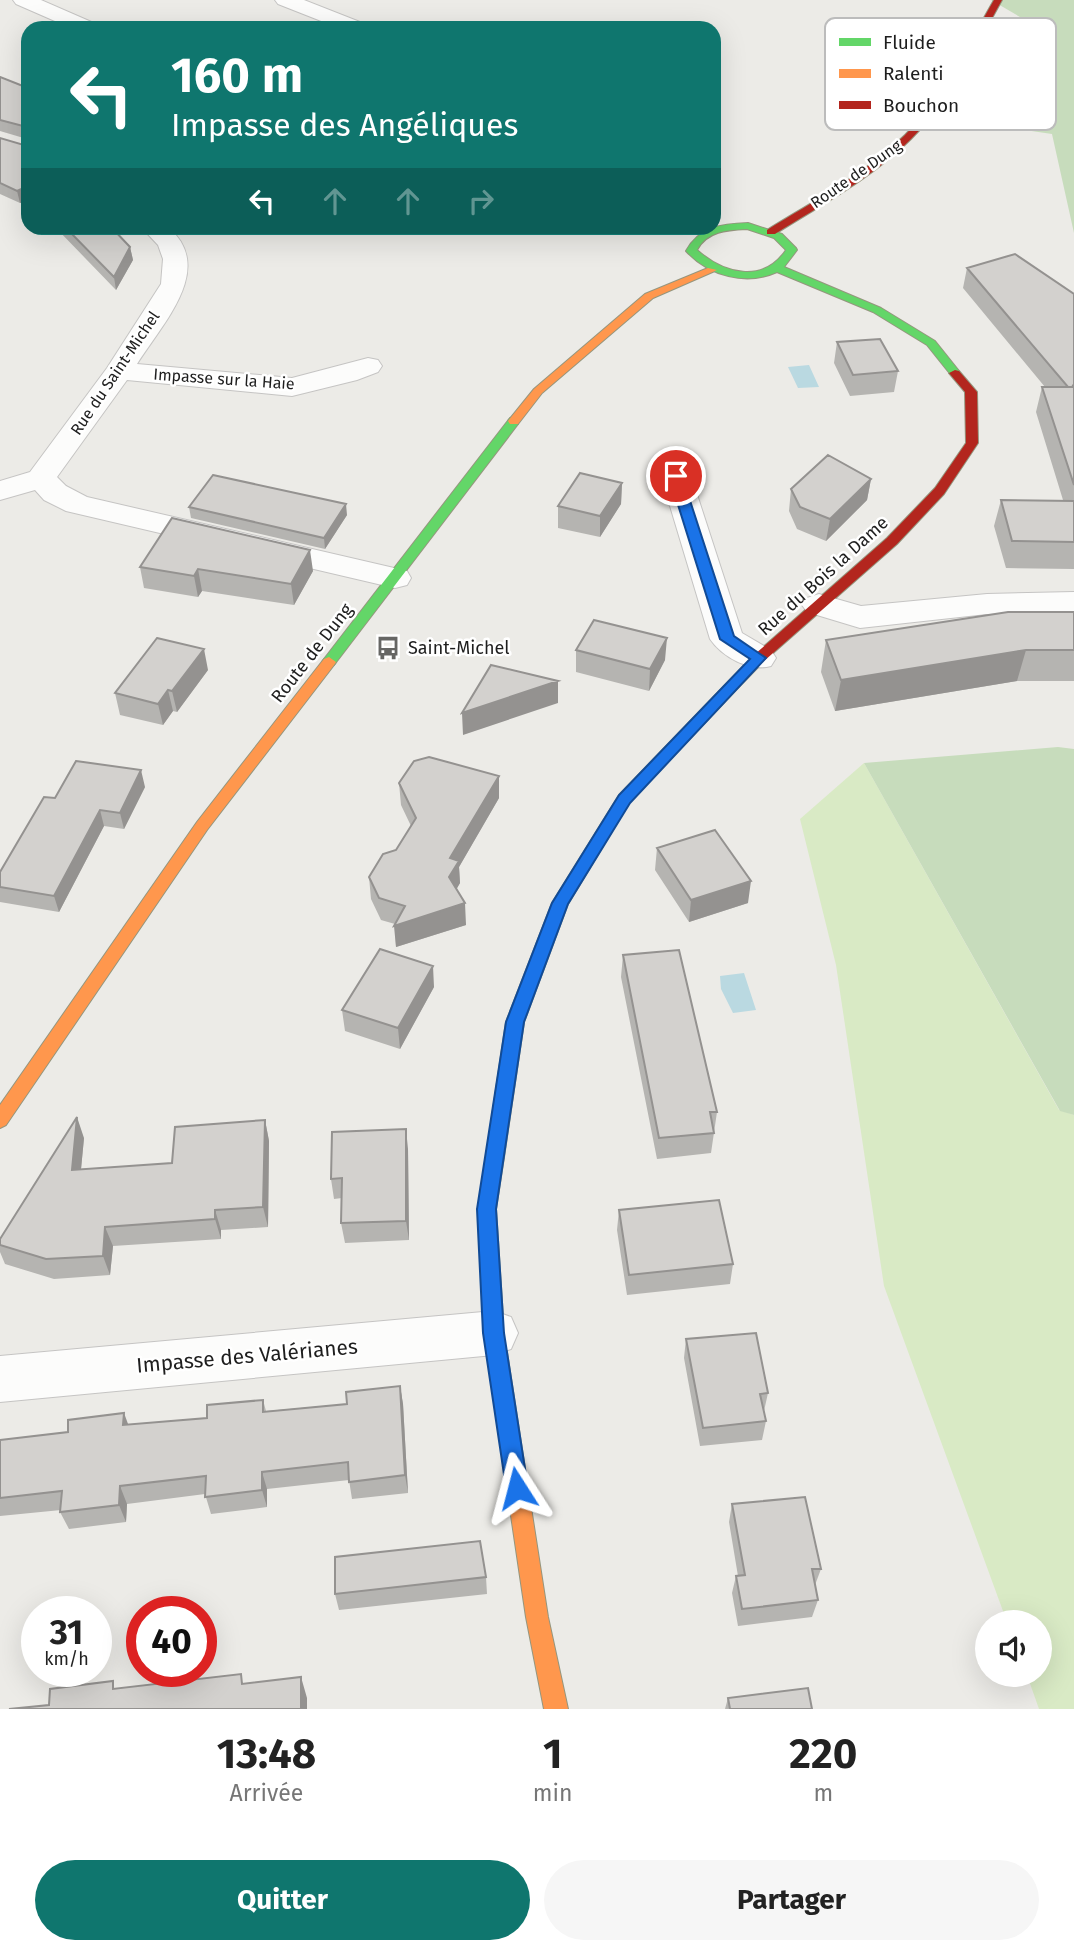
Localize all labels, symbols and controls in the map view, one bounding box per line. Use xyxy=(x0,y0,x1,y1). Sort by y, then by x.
legend xyxy=(825,18,1056,130)
text: Fluide xyxy=(883,31,936,54)
text: 160 m xyxy=(171,46,303,105)
icon: left xyxy=(56,49,147,140)
text: Ralenti xyxy=(883,62,944,85)
text: Bouchon xyxy=(883,94,959,117)
text: Impasse des Angéliques xyxy=(171,106,518,144)
street label: Route de Dung xyxy=(807,135,906,212)
icon: left xyxy=(243,182,281,220)
icon: ahead xyxy=(316,182,354,220)
icon: ahead xyxy=(389,182,427,220)
icon: right xyxy=(462,182,500,220)
street label: Rue du Saint-Michel xyxy=(66,307,164,439)
street label: Impasse sur la Haie xyxy=(153,365,295,393)
pin xyxy=(646,446,706,506)
icon: arrive xyxy=(657,457,695,495)
street label: Rue du Bois la Dame xyxy=(753,512,893,640)
street label: Route de Dung xyxy=(266,599,358,707)
bus stop icon: Saint-Michel xyxy=(374,634,402,662)
place label: Saint-Michel xyxy=(408,637,510,659)
street label: Impasse des Valérianes xyxy=(135,1333,359,1379)
position arrow xyxy=(480,1451,554,1525)
speed limit sign: 40 xyxy=(126,1596,217,1687)
map controls xyxy=(975,1610,1052,1687)
button: sound xyxy=(975,1610,1052,1687)
text: 31 xyxy=(50,1611,83,1653)
text: km/h xyxy=(44,1648,89,1670)
text: 13:48 xyxy=(217,1729,316,1779)
text: 1 xyxy=(543,1729,562,1779)
text: 220 xyxy=(789,1729,857,1779)
text: Arrivée xyxy=(230,1779,303,1807)
text: min xyxy=(533,1779,573,1807)
text: m xyxy=(813,1779,833,1807)
button: Quitter xyxy=(35,1860,530,1940)
button: Partager xyxy=(544,1860,1039,1940)

